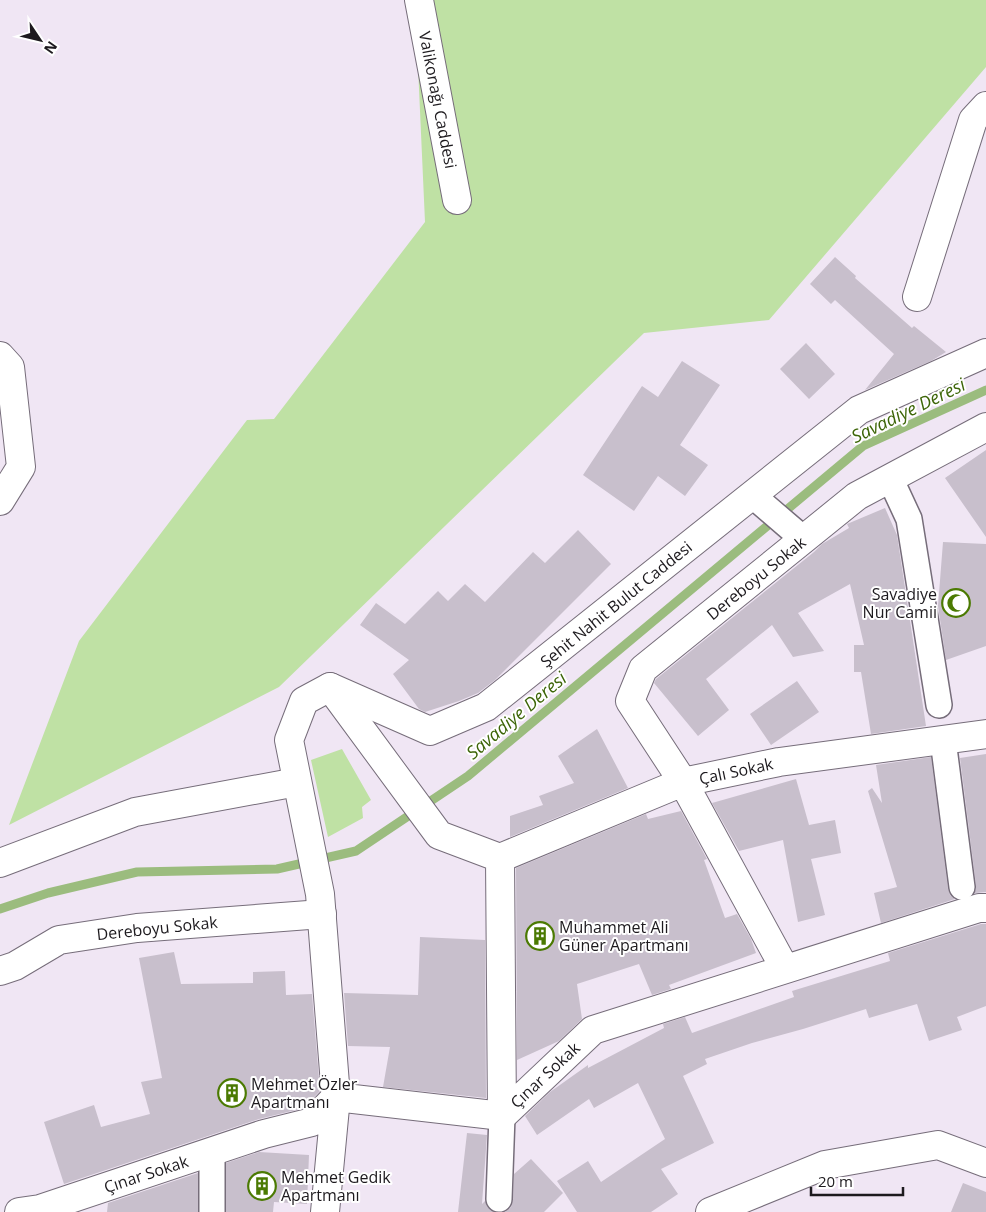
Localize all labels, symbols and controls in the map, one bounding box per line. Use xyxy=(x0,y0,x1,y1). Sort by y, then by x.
north arrow xyxy=(15,15,65,65)
street label: Valikonağı Caddesi xyxy=(414,30,462,170)
text: N xyxy=(40,38,62,58)
water label: Savadiye Deresi xyxy=(847,372,969,448)
street label: Dereboyu Sokak xyxy=(702,531,811,625)
street label: Şehit Nahit Bulut Caddesi xyxy=(536,536,696,672)
place label: Savadiye Nur Camii xyxy=(863,583,937,623)
mosque icon: Savadiye Nur Camii xyxy=(941,588,971,618)
water label: Savadiye Deresi xyxy=(461,666,572,764)
street label: Çalı Sokak xyxy=(697,752,776,790)
street label: Dereboyu Sokak xyxy=(95,911,219,945)
place label: Muhammet Ali Güner Apartmanı xyxy=(559,916,689,956)
building icon: Muhammet Ali Güner Apartmanı xyxy=(525,921,555,951)
street label: Çınar Sokak xyxy=(505,1037,585,1113)
place label: Mehmet Özler Apartmanı xyxy=(251,1073,358,1113)
building icon: Mehmet Özler Apartmanı xyxy=(217,1078,247,1108)
street label: Çınar Sokak xyxy=(101,1150,192,1198)
scale bar xyxy=(811,1164,904,1196)
place label: Mehmet Gedik Apartmanı xyxy=(281,1166,391,1206)
building icon: Mehmet Gedik Apartmanı xyxy=(247,1171,277,1201)
text: 20 m xyxy=(818,1171,853,1191)

